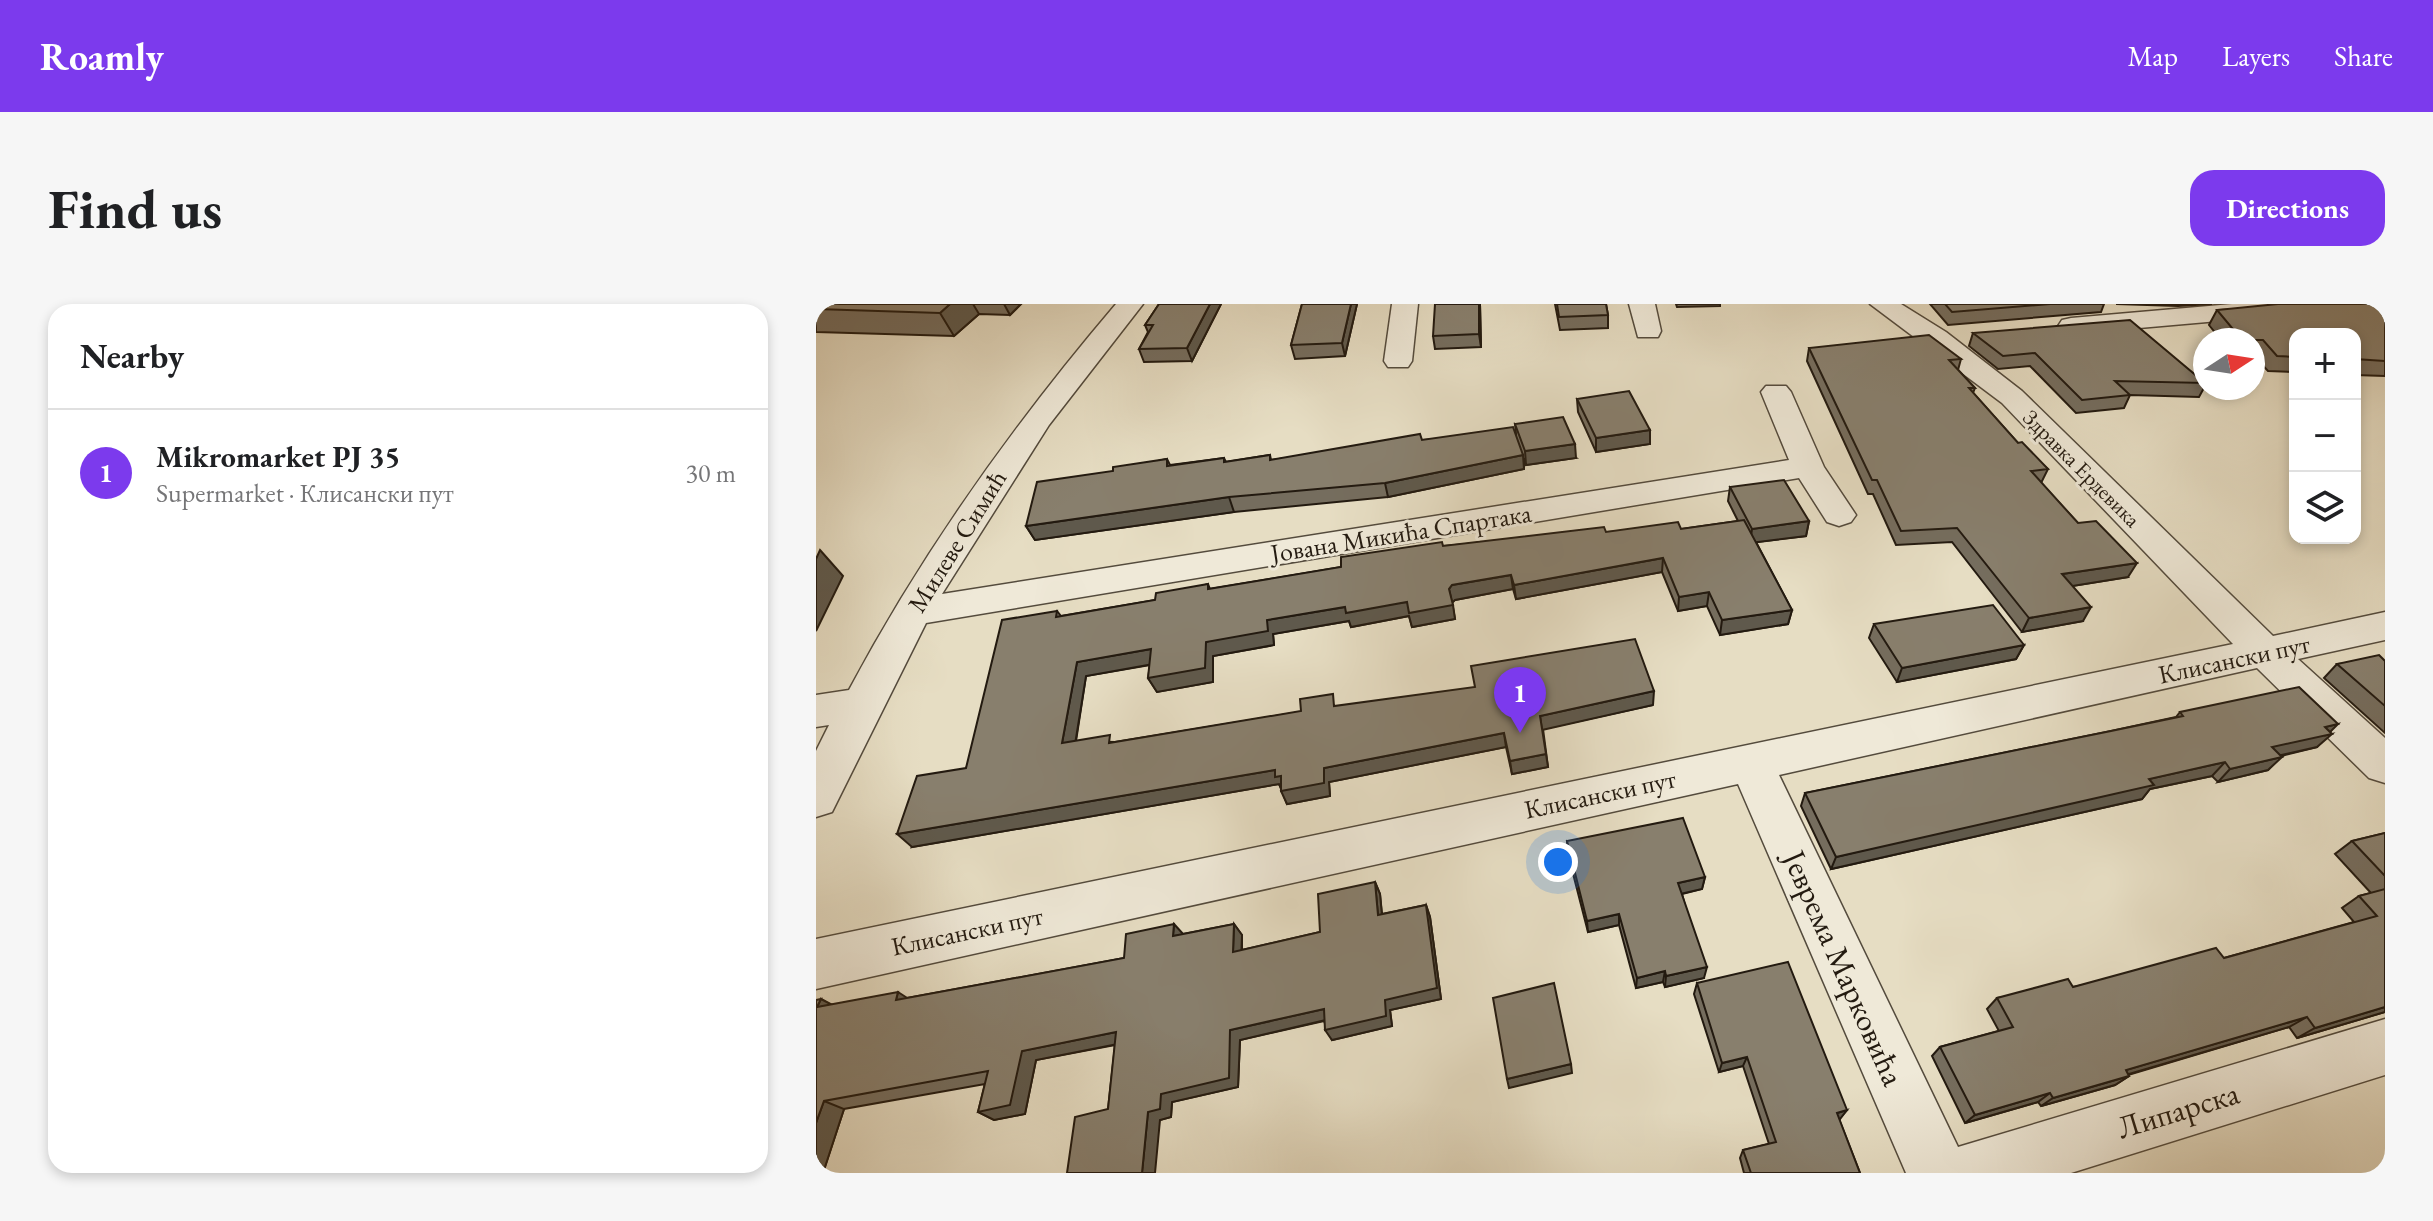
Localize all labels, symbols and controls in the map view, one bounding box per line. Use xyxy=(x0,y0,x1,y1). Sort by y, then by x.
text: Roamly xyxy=(40,32,164,81)
text: Map xyxy=(2128,38,2178,74)
text: Layers xyxy=(2222,38,2290,74)
text: Share xyxy=(2334,38,2393,74)
button: Directions xyxy=(2190,170,2385,246)
text: Find us xyxy=(48,172,222,245)
north arrow xyxy=(2193,328,2265,400)
map controls xyxy=(2289,328,2361,544)
button: + xyxy=(2289,328,2361,400)
text: Nearby xyxy=(80,334,184,378)
button: − xyxy=(2289,400,2361,472)
street label: Здравка Ердевика xyxy=(2016,403,2147,534)
text: Mikromarket PJ 35 xyxy=(156,437,400,476)
text: 1 xyxy=(99,456,113,490)
text: 30 m xyxy=(686,456,736,490)
street label: Милеве Симић xyxy=(900,463,1014,619)
button: layers xyxy=(2289,472,2361,544)
text: Supermarket · Клисански пут xyxy=(156,476,454,510)
street label: Јована Микића Спартака xyxy=(1266,496,1534,571)
street label: Клисански пут xyxy=(2155,626,2313,692)
pin: 1 xyxy=(1494,667,1546,733)
street label: Клисански пут xyxy=(1521,761,1679,827)
street label: Јеврема Марковића xyxy=(1772,841,1915,1092)
your location xyxy=(1538,842,1578,882)
street label: Клисански пут xyxy=(888,898,1046,964)
street label: Липарска xyxy=(2112,1072,2244,1148)

